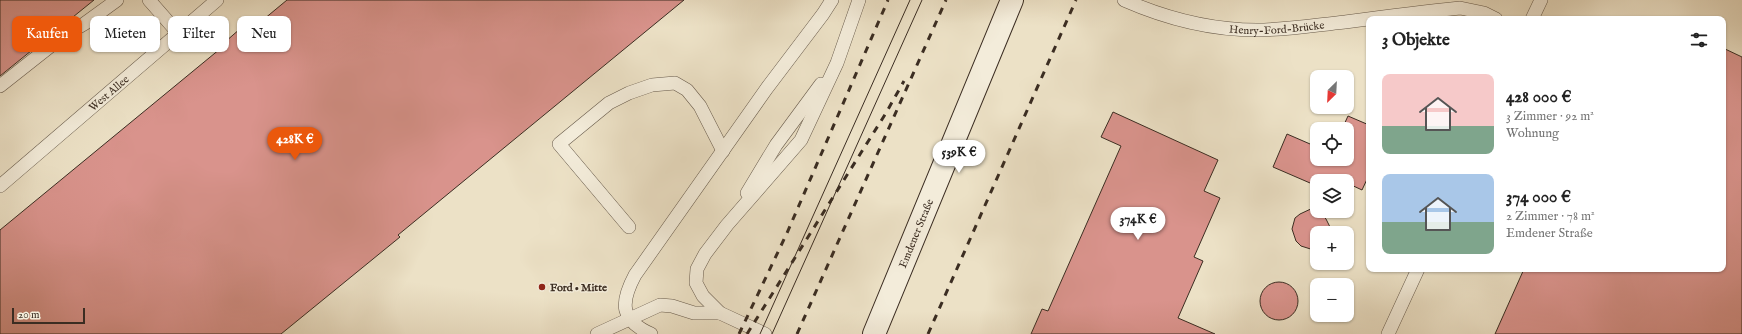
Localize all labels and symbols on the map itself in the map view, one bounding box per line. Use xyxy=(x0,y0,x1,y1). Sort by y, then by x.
street label: Henry-Ford-Brücke xyxy=(1228,18,1325,38)
north arrow xyxy=(1310,70,1354,114)
street label: West Allee xyxy=(86,73,132,115)
pin: 428K € xyxy=(262,127,328,161)
pin: 539K € xyxy=(926,140,992,174)
street label: Emdener Straße xyxy=(896,197,937,270)
pin: 374K € xyxy=(1105,207,1171,241)
place label: Ford • Mitte xyxy=(550,281,607,295)
marker: Ford • Mitte xyxy=(537,282,547,292)
scale bar xyxy=(12,306,85,325)

